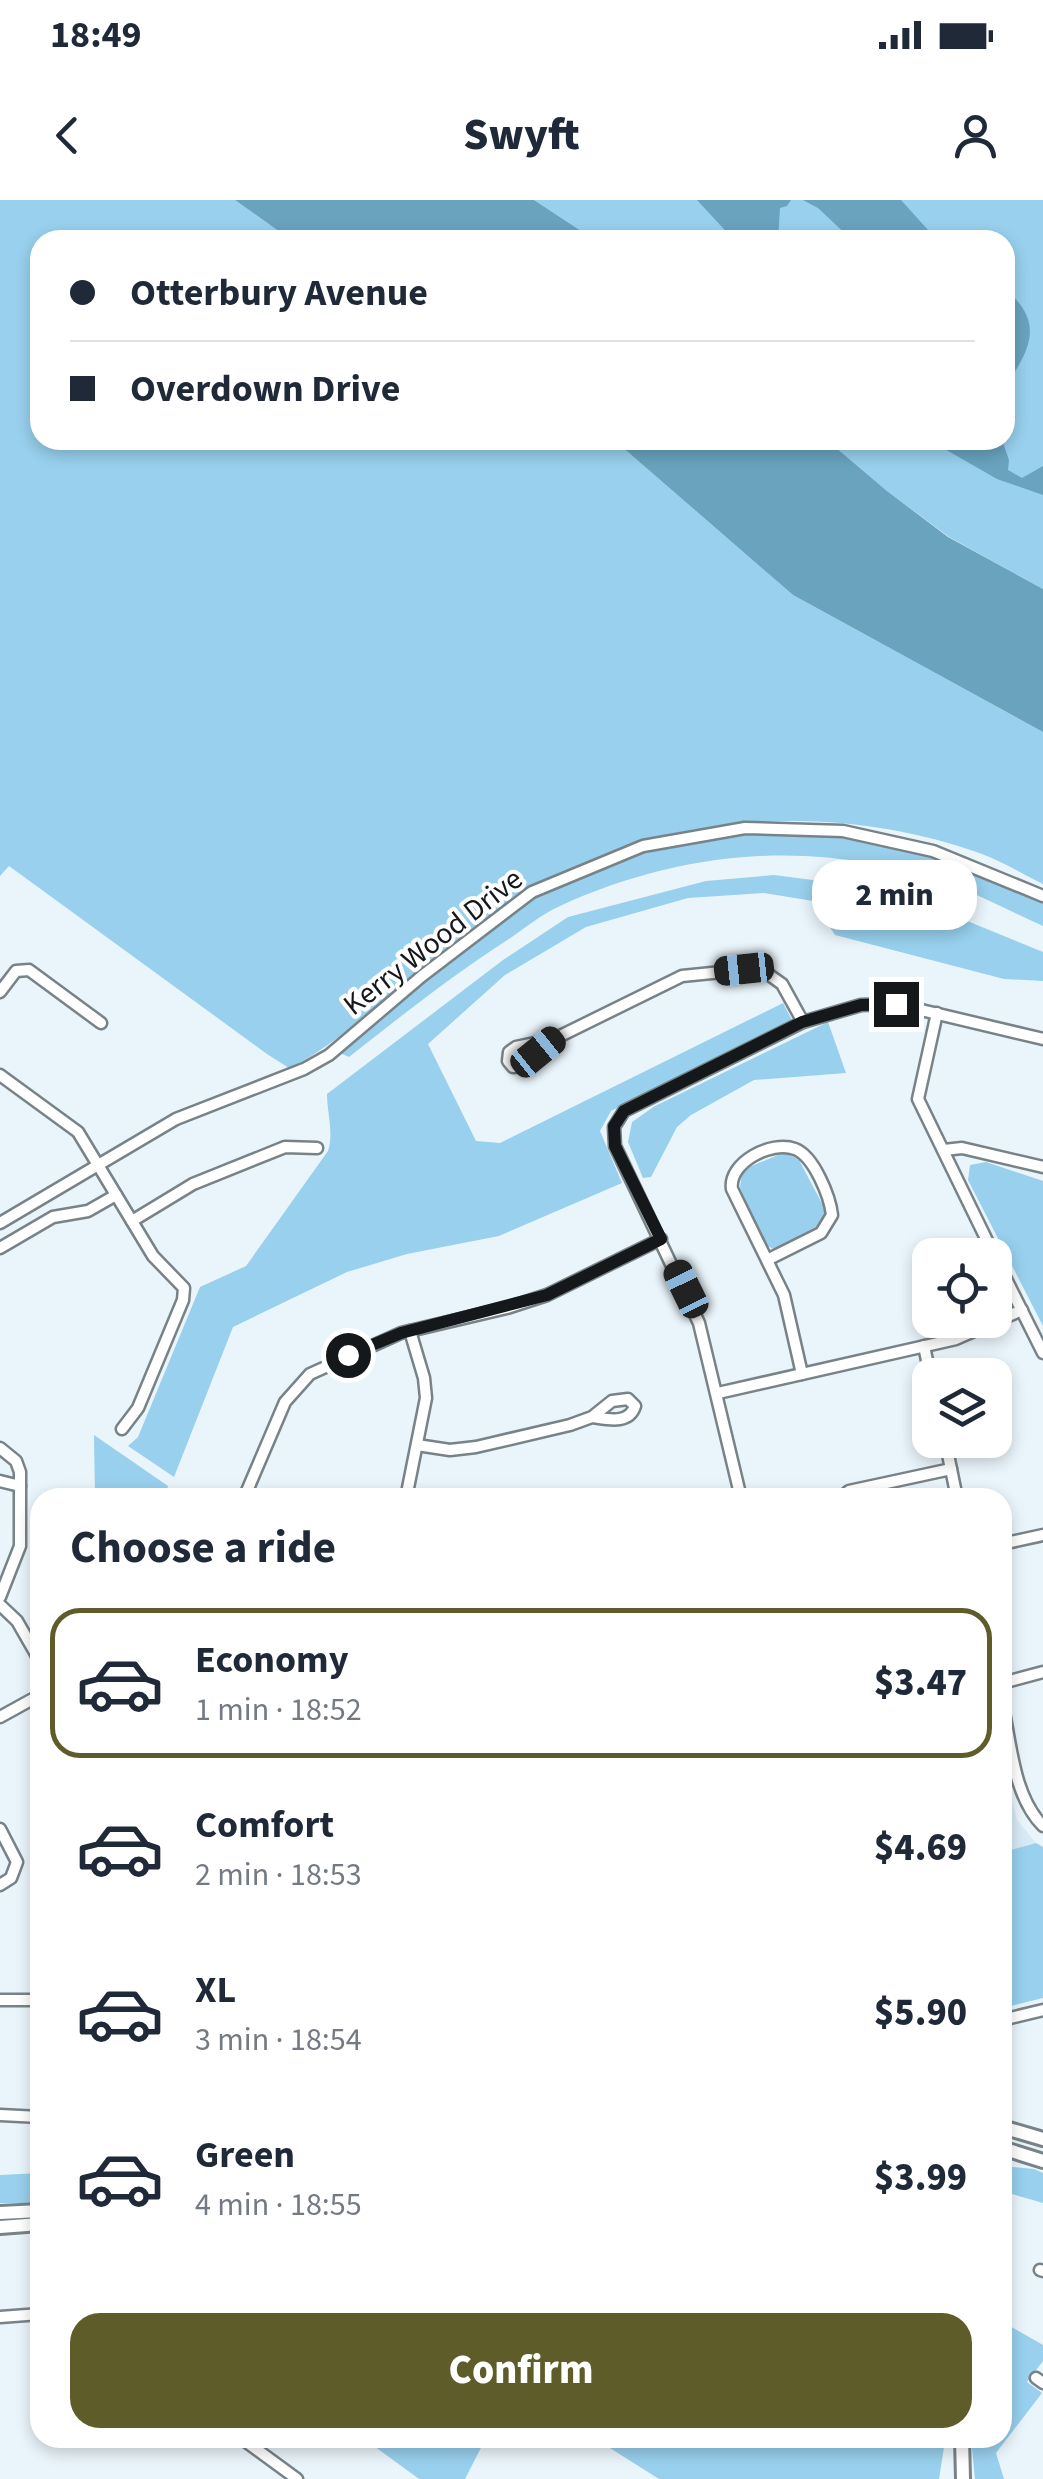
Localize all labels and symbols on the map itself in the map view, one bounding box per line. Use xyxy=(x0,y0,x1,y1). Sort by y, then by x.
street label: Kerry Wood Drive xyxy=(334,858,532,1026)
callout: 2 min xyxy=(814,859,978,929)
car xyxy=(713,951,775,987)
route end xyxy=(874,982,919,1027)
car xyxy=(505,1021,571,1083)
car xyxy=(659,1255,713,1323)
route start xyxy=(326,1333,371,1378)

